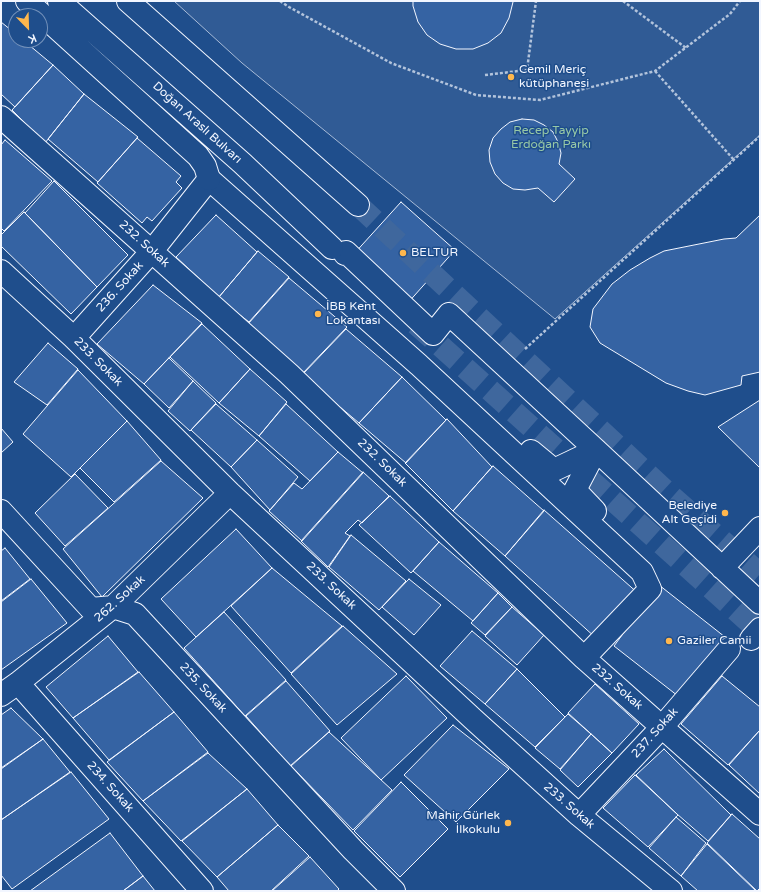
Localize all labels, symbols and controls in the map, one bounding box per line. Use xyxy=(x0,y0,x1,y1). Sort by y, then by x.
north arrow xyxy=(8,8,48,48)
text: K xyxy=(27,31,38,46)
place label: Cemil Meriç kütüphanesi xyxy=(519,63,589,91)
marker: Cemil Meriç kütüphanesi xyxy=(506,72,516,82)
street label: Doğan Araslı Bulvarı xyxy=(149,79,245,167)
park label: Recep Tayyip Erdoğan Parkı xyxy=(511,124,591,152)
street label: 232. Sokak xyxy=(116,217,172,271)
place label: BELTUR xyxy=(411,246,458,260)
marker: BELTUR xyxy=(398,248,408,258)
street label: 236. Sokak xyxy=(93,259,147,315)
place label: İBB Kent Lokantası xyxy=(326,300,381,328)
marker: İBB Kent Lokantası xyxy=(313,309,323,319)
street label: 233. Sokak xyxy=(71,335,125,389)
street label: 232. Sokak xyxy=(354,436,410,490)
place label: Belediye Alt Geçidi xyxy=(662,499,717,527)
marker: Belediye Alt Geçidi xyxy=(720,508,730,518)
street label: 233. Sokak xyxy=(303,559,359,613)
street label: 262. Sokak xyxy=(92,572,148,626)
place label: Gaziler Camii xyxy=(677,634,751,648)
marker: Gaziler Camii xyxy=(664,636,674,646)
street label: 235. Sokak xyxy=(176,660,230,716)
street label: 232. Sokak xyxy=(588,661,646,713)
street label: 237. Sokak xyxy=(629,705,681,761)
street label: 234. Sokak xyxy=(83,759,137,815)
street label: 233. Sokak xyxy=(540,780,598,832)
place label: Mahir Gürlek İlkokulu xyxy=(426,809,500,837)
marker: Mahir Gürlek İlkokulu xyxy=(503,818,513,828)

